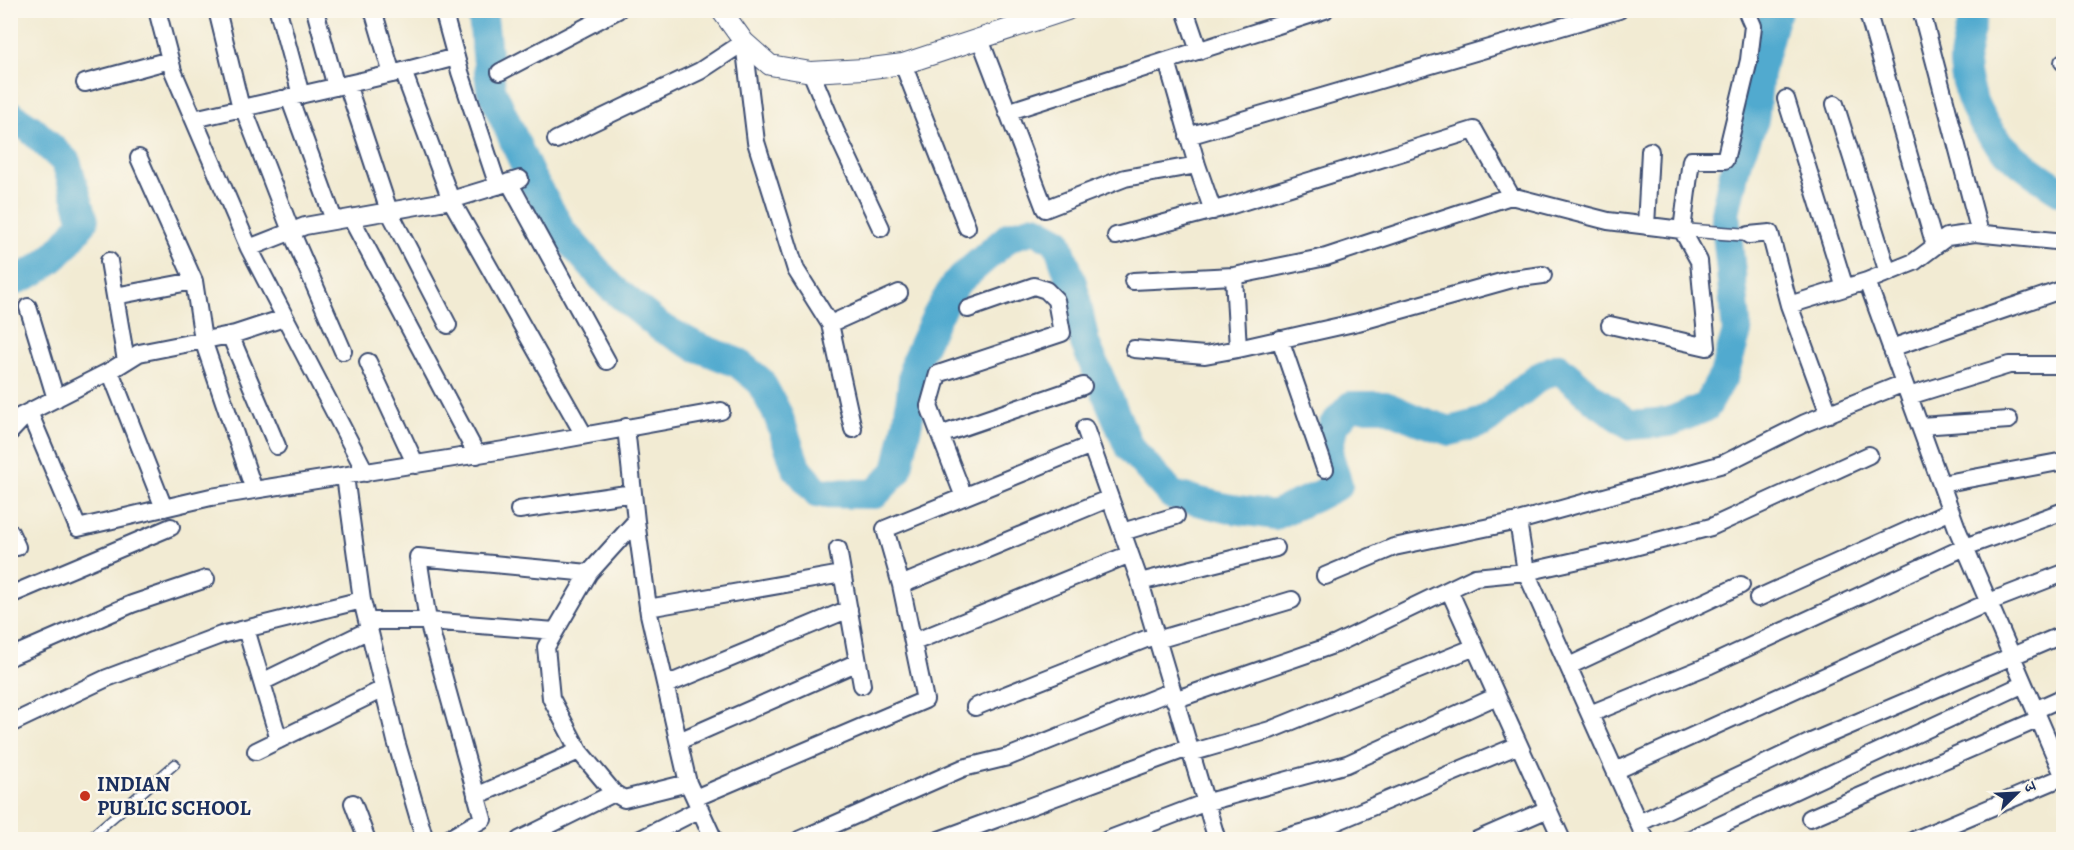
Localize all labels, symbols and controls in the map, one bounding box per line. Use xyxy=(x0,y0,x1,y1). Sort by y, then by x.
north arrow xyxy=(1987,763,2047,823)
place label: INDIAN PUBLIC SCHOOL xyxy=(97,770,252,822)
text: उ xyxy=(2018,778,2042,797)
marker: INDIAN PUBLIC SCHOOL xyxy=(78,789,92,803)

